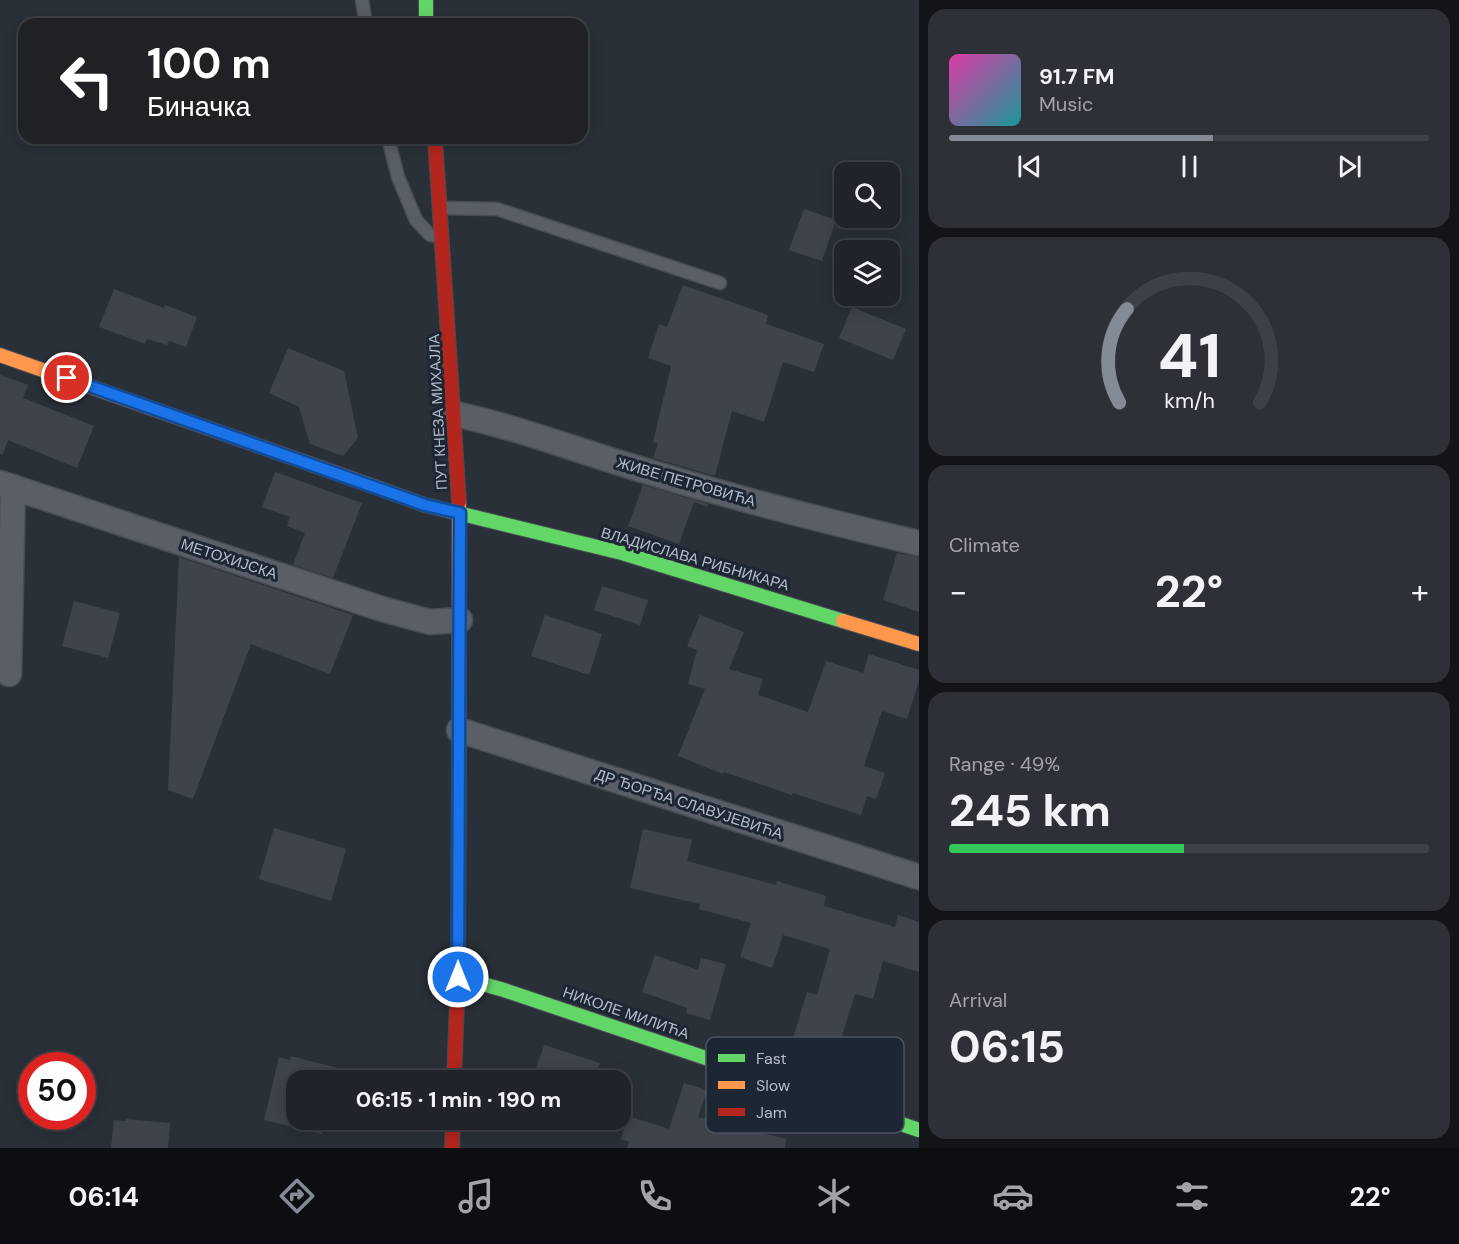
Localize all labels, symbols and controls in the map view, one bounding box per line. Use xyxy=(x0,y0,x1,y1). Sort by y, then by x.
text: 100 m xyxy=(147,36,271,91)
icon: left xyxy=(48,42,126,120)
text: 91.7 FM xyxy=(1039,62,1114,91)
text: Биначка xyxy=(147,89,251,124)
text: Music xyxy=(1039,91,1094,117)
icon: previous xyxy=(1013,150,1046,183)
icon: pause xyxy=(1173,150,1206,183)
icon: next xyxy=(1333,150,1366,183)
map controls xyxy=(834,162,900,306)
button: search xyxy=(834,162,900,228)
button: layers xyxy=(834,240,900,306)
text: 41 xyxy=(1157,315,1221,396)
street label: ПУТ КНЕЗА МИХАЈЛА xyxy=(424,333,452,491)
pin xyxy=(41,352,92,403)
icon: arrive xyxy=(50,361,83,394)
text: km/h xyxy=(1164,388,1214,416)
street label: ЖИВЕ ПЕТРОВИЋА xyxy=(614,453,758,511)
street label: ВЛАДИСЛАВА РИБНИКАРА xyxy=(599,523,791,595)
text: Climate xyxy=(949,532,1020,558)
street label: МЕТОХИЈСКА xyxy=(178,534,280,584)
text: 22° xyxy=(1155,562,1223,621)
text: − xyxy=(949,570,967,613)
text: + xyxy=(1411,570,1429,613)
text: Range · 49% xyxy=(949,751,1060,777)
street label: ДР ЂОРЂА СЛАВУЈЕВИЋА xyxy=(593,764,785,844)
text: 245 km xyxy=(949,781,1111,840)
position arrow xyxy=(426,945,490,1009)
street label: НИКОЛЕ МИЛИЋА xyxy=(560,982,692,1044)
text: Arrival xyxy=(949,987,1007,1013)
text: 06:15 xyxy=(949,1017,1065,1076)
legend xyxy=(706,1037,904,1133)
text: Fast xyxy=(756,1048,787,1069)
speed limit sign: 50 xyxy=(18,1052,96,1130)
text: Slow xyxy=(756,1075,790,1096)
text: 06:15 · 1 min · 190 m xyxy=(356,1085,561,1114)
text: Jam xyxy=(756,1102,787,1123)
icon: directions xyxy=(276,1175,318,1217)
icon: music xyxy=(455,1175,497,1217)
icon: phone xyxy=(634,1175,676,1217)
icon: climate xyxy=(813,1175,855,1217)
icon: car xyxy=(992,1175,1034,1217)
icon: filters xyxy=(1171,1175,1213,1217)
text: 06:14 xyxy=(68,1179,139,1214)
text: 22° xyxy=(1350,1179,1390,1214)

